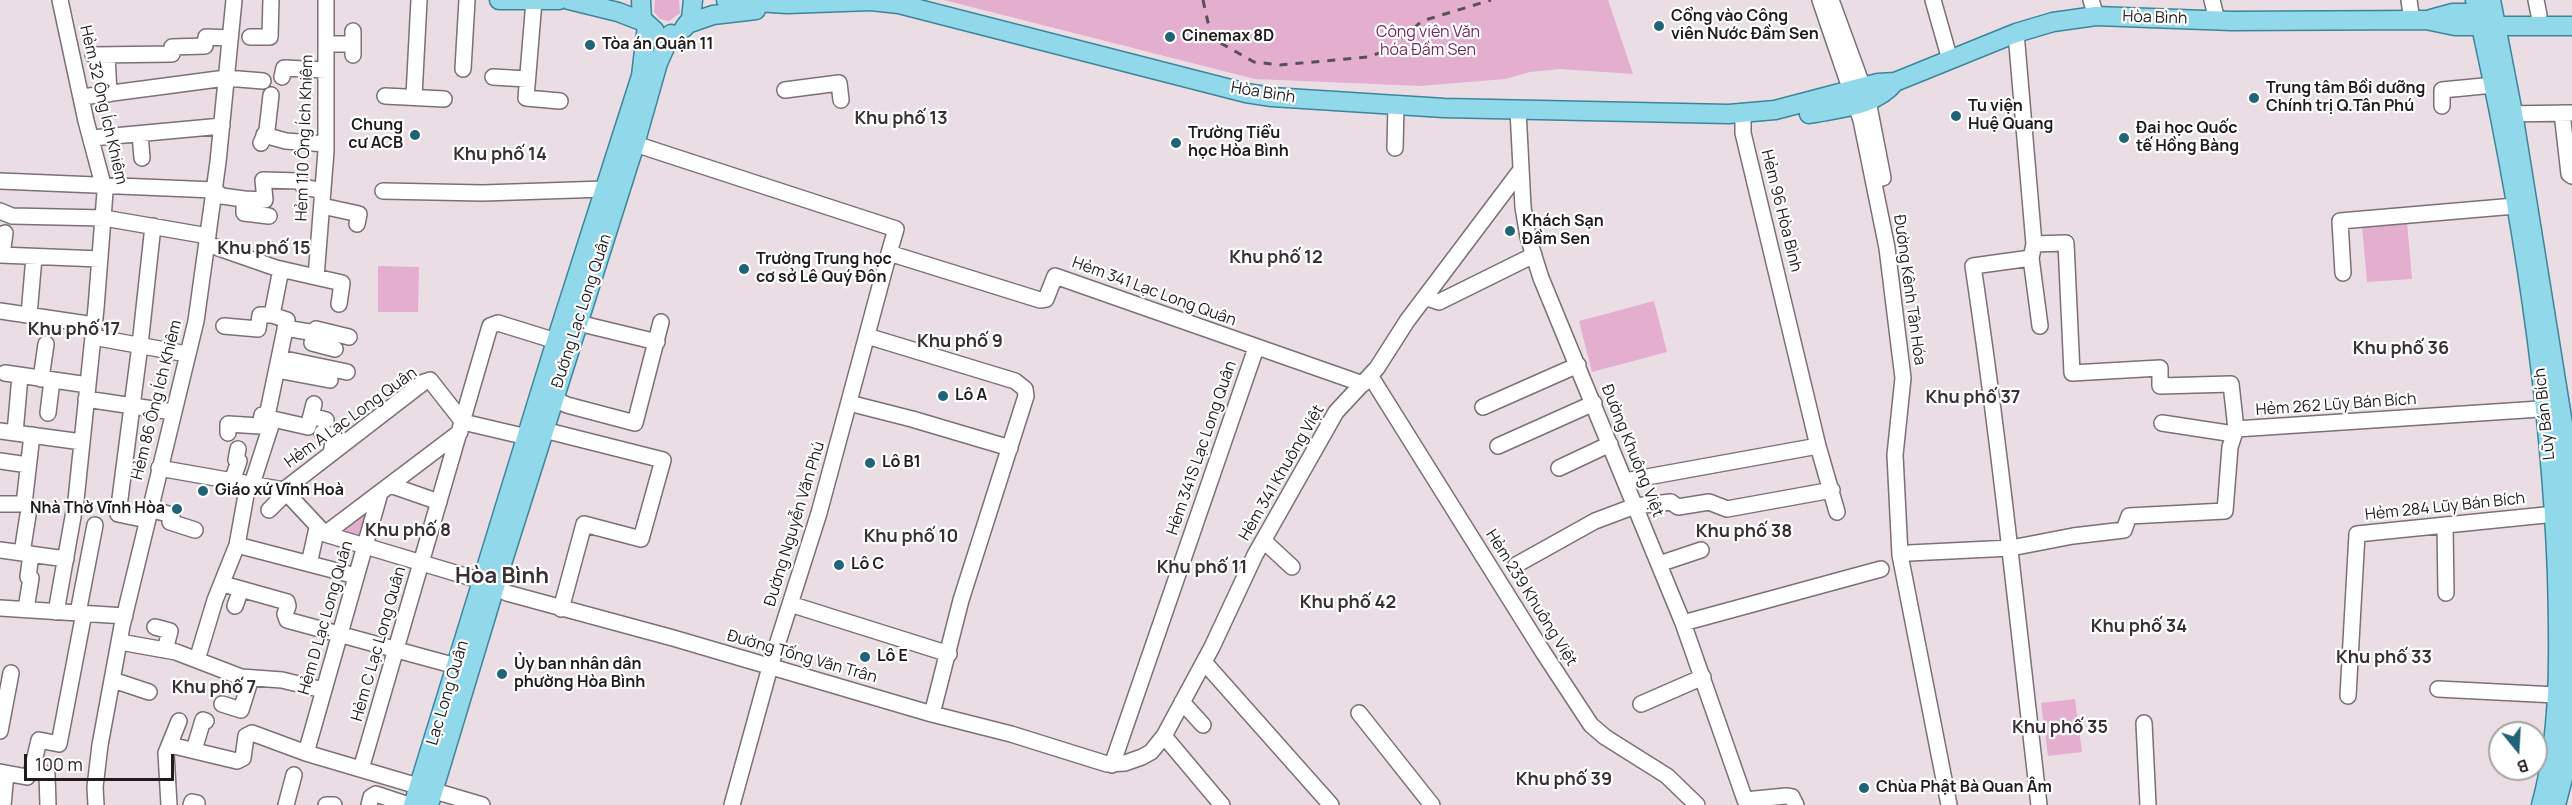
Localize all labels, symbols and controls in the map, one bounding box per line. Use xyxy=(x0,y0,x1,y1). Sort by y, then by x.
place label: Cổng vào Công viên Nước Đầm Sen xyxy=(1671,7,1819,45)
street label: Hòa Bình xyxy=(2122,7,2188,29)
marker: Cổng vào Công viên Nước Đầm Sen xyxy=(1652,19,1666,33)
park label: Công viên Văn hóa Đầm Sen xyxy=(1376,23,1480,61)
street label: Hẻm 32 Ông Ích Khiêm xyxy=(75,24,131,186)
place label: Cinemax 8D xyxy=(1182,27,1274,47)
marker: Cinemax 8D xyxy=(1163,30,1177,44)
place label: Tòa án Quận 11 xyxy=(602,35,714,55)
marker: Tòa án Quận 11 xyxy=(583,38,597,52)
street label: Hẻm 110 Ông Ích Khiêm xyxy=(292,54,318,222)
street label: Hòa Bình xyxy=(1229,78,1297,108)
place label: Trung tâm Bồi dưỡng Chính trị Q.Tân Phú xyxy=(2266,79,2425,117)
marker: Trung tâm Bồi dưỡng Chính trị Q.Tân Phú xyxy=(2247,91,2261,105)
place label: Tu viện Huệ Quang xyxy=(1968,97,2053,135)
district label: Khu phố 13 xyxy=(854,108,948,130)
marker: Tu viện Huệ Quang xyxy=(1949,109,1963,123)
place label: Chung cư ACB xyxy=(348,116,403,154)
place label: Đại học Quốc tế Hồng Bàng xyxy=(2136,119,2239,157)
place label: Trường Tiểu học Hòa Bình xyxy=(1188,124,1289,162)
marker: Chung cư ACB xyxy=(408,128,422,142)
marker: Đại học Quốc tế Hồng Bàng xyxy=(2117,131,2131,145)
marker: Trường Tiểu học Hòa Bình xyxy=(1169,136,1183,150)
district label: Khu phố 14 xyxy=(453,144,547,166)
street label: Hẻm 96 Hòa Bình xyxy=(1757,148,1805,274)
place label: Khách Sạn Đầm Sen xyxy=(1522,212,1604,250)
street label: Đường Kênh Tân Hóa xyxy=(1889,214,1929,366)
marker: Khách Sạn Đầm Sen xyxy=(1503,224,1517,238)
street label: Đường Lạc Long Quân xyxy=(548,232,616,390)
district label: Khu phố 15 xyxy=(217,238,311,260)
district label: Khu phố 12 xyxy=(1229,247,1323,269)
place label: Trường Trung học cơ sở Lê Quý Đôn xyxy=(756,250,892,288)
street label: Hẻm 341 Lạc Long Quân xyxy=(1069,253,1239,331)
marker: Trường Trung học cơ sở Lê Quý Đôn xyxy=(737,262,751,276)
street label: Hẻm 86 Ông Ích Khiêm xyxy=(128,318,186,482)
district label: Khu phố 17 xyxy=(28,319,120,341)
district label: Khu phố 9 xyxy=(917,331,1003,353)
district label: Khu phố 36 xyxy=(2353,338,2449,360)
street label: Hẻm 341S Lạc Long Quân xyxy=(1163,358,1241,538)
street label: Hẻm A Lạc Long Quân xyxy=(281,364,421,472)
street label: Lũy Bán Bích xyxy=(2531,367,2559,461)
street label: Đường Khuông Việt xyxy=(1597,382,1667,520)
place label: Lô A xyxy=(955,386,987,406)
district label: Khu phố 37 xyxy=(1926,387,2020,409)
marker: Lô A xyxy=(936,389,950,403)
street label: Hẻm 262 Lũy Bán Bích xyxy=(2255,390,2417,420)
street label: Hẻm 341 Khuông Việt xyxy=(1235,402,1329,544)
street label: Đường Nguyễn Văn Phú xyxy=(761,439,829,609)
place label: Lô B1 xyxy=(882,453,921,473)
marker: Lô B1 xyxy=(863,456,877,470)
place label: Giáo xứ Vĩnh Hoà xyxy=(215,481,344,501)
marker: Giáo xứ Vĩnh Hoà xyxy=(196,484,210,498)
street label: Hẻm 284 Lũy Bán Bích xyxy=(2364,489,2526,525)
place label: Nhà Thờ Vĩnh Hòa xyxy=(30,499,165,519)
marker: Nhà Thờ Vĩnh Hòa xyxy=(170,502,184,516)
district label: Khu phố 8 xyxy=(365,520,451,542)
district label: Khu phố 38 xyxy=(1696,521,1792,543)
district label: Khu phố 10 xyxy=(864,526,958,548)
street label: Hẻm 239 Khuông Việt xyxy=(1481,526,1581,670)
street label: Hẻm D Lạc Long Quân xyxy=(295,539,357,697)
place label: Lô C xyxy=(851,555,884,575)
district label: Khu phố 11 xyxy=(1157,557,1247,579)
marker: Lô C xyxy=(832,558,846,572)
street label: Hẻm C Lạc Long Quân xyxy=(348,564,410,724)
district label: Hòa Bình xyxy=(455,564,549,590)
district label: Khu phố 42 xyxy=(1300,592,1396,614)
district label: Khu phố 34 xyxy=(2091,616,2187,638)
street label: Đường Tống Văn Trân xyxy=(725,626,879,688)
street label: Lạc Long Quân xyxy=(423,638,473,748)
place label: Lô E xyxy=(877,647,908,667)
district label: Khu phố 33 xyxy=(2336,647,2432,669)
marker: Lô E xyxy=(858,650,872,664)
place label: Ủy ban nhân dân phường Hòa Bình xyxy=(514,655,645,693)
marker: Ủy ban nhân dân phường Hòa Bình xyxy=(495,667,509,681)
district label: Khu phố 7 xyxy=(172,677,256,699)
district label: Khu phố 35 xyxy=(2012,717,2108,739)
north arrow xyxy=(2488,721,2548,781)
scale bar xyxy=(27,742,177,780)
text: 100 m xyxy=(35,752,83,776)
text: B xyxy=(2515,754,2531,778)
district label: Khu phố 39 xyxy=(1516,769,1612,791)
place label: Chùa Phật Bà Quan Âm xyxy=(1876,778,2052,798)
marker: Chùa Phật Bà Quan Âm xyxy=(1857,781,1871,795)

